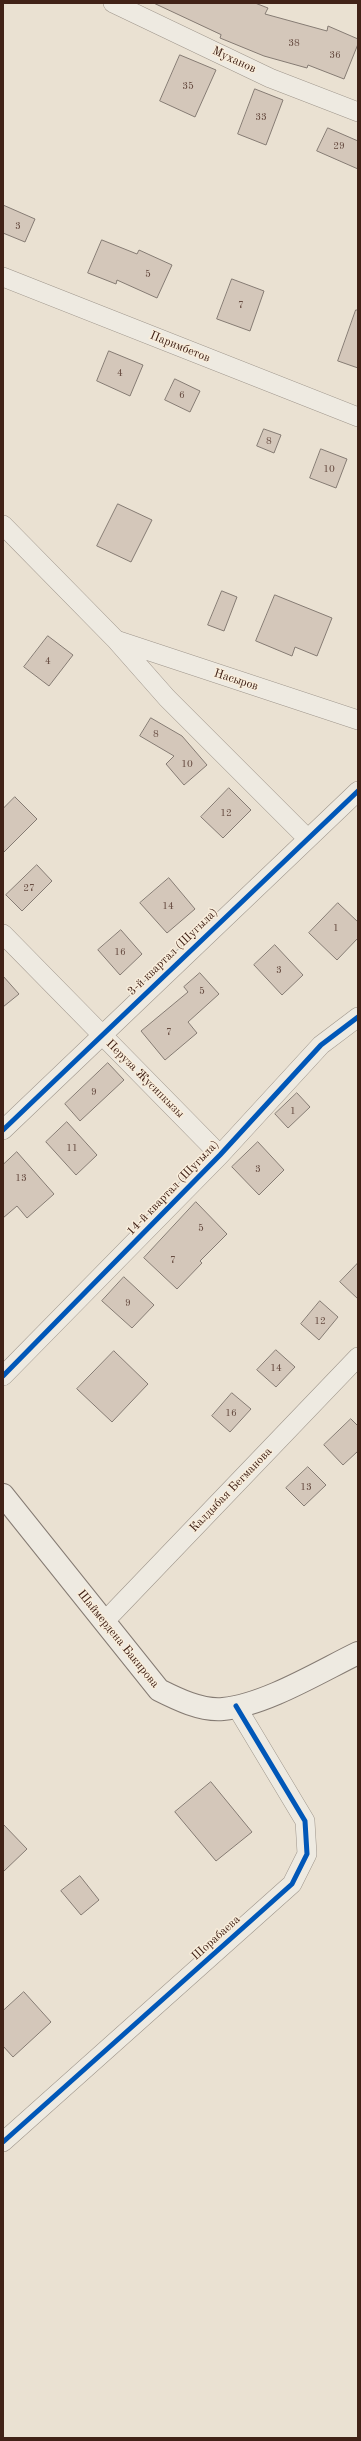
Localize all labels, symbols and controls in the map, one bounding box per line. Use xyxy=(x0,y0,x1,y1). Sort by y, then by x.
house number: 38 xyxy=(288,37,300,49)
street label: Муханов xyxy=(210,44,258,76)
house number: 36 xyxy=(329,49,341,61)
house number: 35 xyxy=(182,80,194,92)
house number: 33 xyxy=(255,111,267,123)
house number: 29 xyxy=(333,140,345,152)
house number: 3 xyxy=(15,220,21,232)
house number: 5 xyxy=(145,268,151,280)
house number: 7 xyxy=(238,299,244,311)
street label: Паримбетов xyxy=(148,328,212,366)
house number: 4 xyxy=(117,367,123,379)
house number: 6 xyxy=(179,389,185,401)
house number: 8 xyxy=(266,435,272,447)
house number: 10 xyxy=(323,463,335,475)
house number: 4 xyxy=(45,655,51,667)
street label: Насыров xyxy=(212,666,260,694)
house number: 8 xyxy=(153,728,159,740)
house number: 10 xyxy=(181,758,193,770)
house number: 12 xyxy=(220,807,232,819)
house number: 27 xyxy=(23,882,35,894)
house number: 14 xyxy=(162,900,174,912)
street label: 3-й квартал (Шугыла) xyxy=(125,905,221,999)
house number: 1 xyxy=(333,922,339,934)
house number: 16 xyxy=(114,946,126,958)
house number: 3 xyxy=(276,964,282,976)
house number: 5 xyxy=(199,985,205,997)
house number: 7 xyxy=(166,1026,172,1038)
street label: Перуза Жусипкызы xyxy=(103,1037,187,1121)
house number: 9 xyxy=(91,1086,97,1098)
house number: 1 xyxy=(290,1105,296,1117)
street label: 14-й квартал (Шугыла) xyxy=(124,1137,222,1239)
house number: 11 xyxy=(66,1142,78,1154)
house number: 3 xyxy=(255,1163,261,1175)
house number: 13 xyxy=(15,1172,27,1184)
house number: 5 xyxy=(198,1222,204,1234)
house number: 7 xyxy=(170,1254,176,1266)
house number: 9 xyxy=(125,1297,131,1309)
house number: 12 xyxy=(314,1315,326,1327)
house number: 14 xyxy=(270,1362,282,1374)
house number: 16 xyxy=(225,1407,237,1419)
street label: Калдыбая Бегманова xyxy=(187,1445,275,1535)
house number: 13 xyxy=(300,1481,312,1493)
street label: Шаймердена Бакирова xyxy=(74,1587,162,1691)
street label: Шорабаева xyxy=(189,1912,243,1964)

